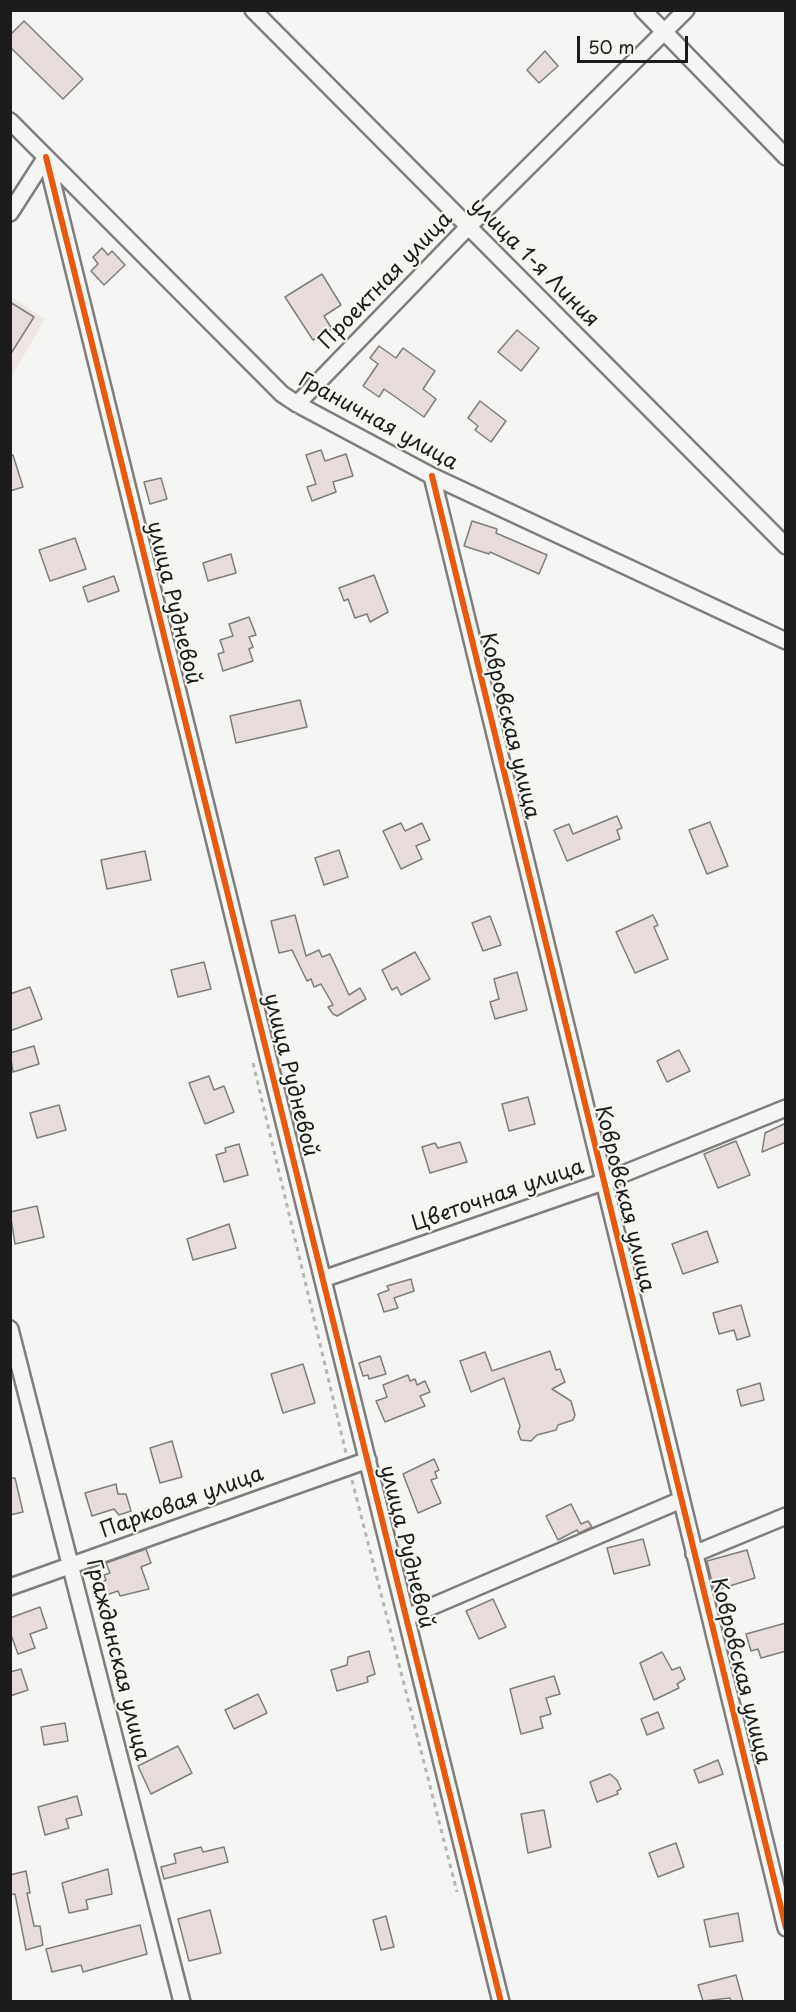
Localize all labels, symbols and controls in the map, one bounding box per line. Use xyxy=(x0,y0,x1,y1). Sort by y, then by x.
scale bar xyxy=(580,24,691,62)
text: 50 m xyxy=(588,33,635,60)
street label: улица 1-я Линия xyxy=(464,193,604,333)
street label: Проектная улица xyxy=(314,207,458,355)
street label: Граничная улица xyxy=(294,368,462,476)
street label: улица Рудневой xyxy=(141,519,205,687)
street label: Ковровская улица xyxy=(474,630,544,822)
street label: улица Рудневой xyxy=(258,991,322,1159)
street label: Ковровская улица xyxy=(589,1103,659,1295)
street label: Цветочная улица xyxy=(408,1155,588,1237)
street label: Парковая улица xyxy=(97,1462,267,1544)
street label: улица Рудневой xyxy=(374,1463,438,1631)
street label: Гражданская улица xyxy=(80,1557,154,1763)
street label: Ковровская улица xyxy=(705,1575,775,1767)

